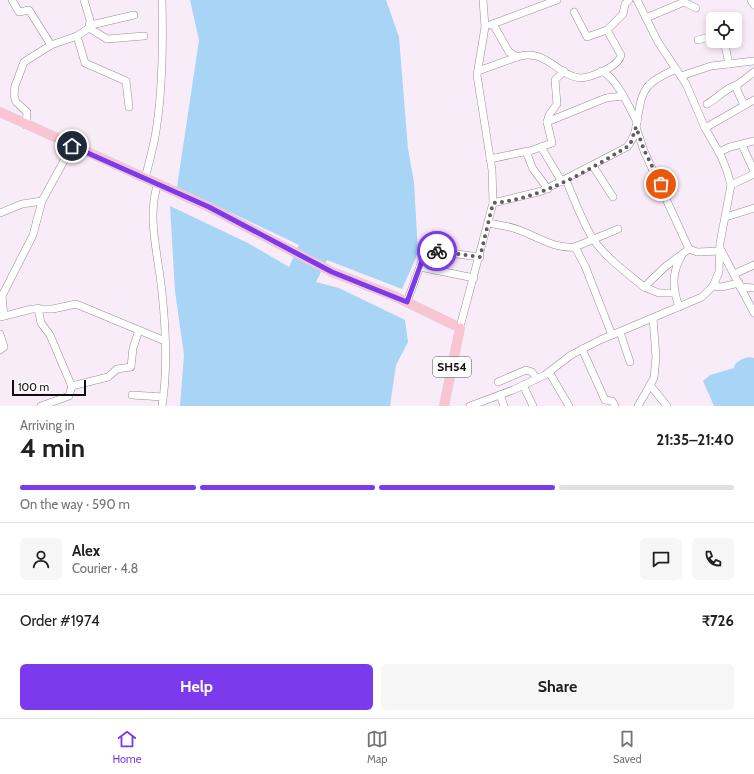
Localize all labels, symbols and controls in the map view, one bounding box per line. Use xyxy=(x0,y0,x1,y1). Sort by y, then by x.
map controls xyxy=(706,12,742,48)
button: locate xyxy=(706,12,742,48)
pin xyxy=(55,129,89,163)
icon: home xyxy=(61,135,83,157)
pin xyxy=(644,167,678,201)
icon: bag xyxy=(650,173,672,195)
courier xyxy=(417,231,457,271)
icon: bike xyxy=(426,240,448,262)
road number: SH54 xyxy=(433,357,471,377)
scale bar xyxy=(12,378,86,397)
text: 100 m xyxy=(18,380,49,394)
text: Arriving in xyxy=(20,417,75,433)
text: 21:35–21:40 xyxy=(656,431,734,449)
text: 4 min xyxy=(20,432,85,464)
text: On the way · 590 m xyxy=(20,496,130,512)
button: person xyxy=(20,538,62,580)
button: chat xyxy=(640,538,682,580)
button: phone xyxy=(692,538,734,580)
text: Alex xyxy=(72,542,100,560)
text: Courier · 4.8 xyxy=(72,560,138,576)
text: Order #1974 xyxy=(20,612,100,630)
text: ₹726 xyxy=(702,612,734,630)
button: Help xyxy=(20,664,373,710)
button: Share xyxy=(381,664,734,710)
tab: Home xyxy=(112,728,141,766)
tab: Map xyxy=(366,728,388,766)
tab: Saved xyxy=(613,728,642,766)

